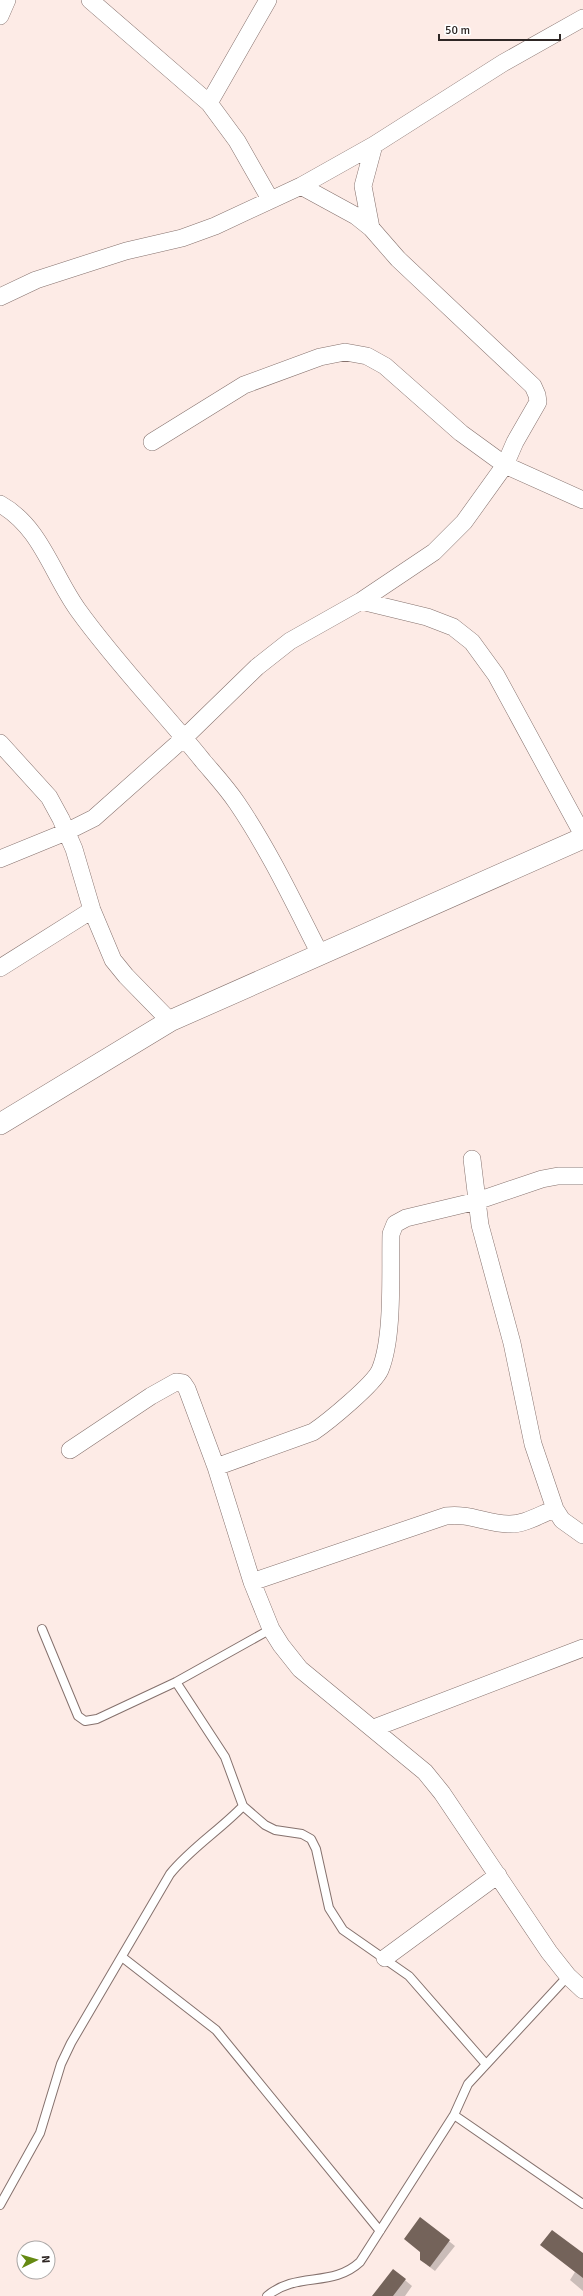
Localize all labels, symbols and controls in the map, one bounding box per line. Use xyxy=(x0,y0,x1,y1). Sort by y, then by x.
scale bar xyxy=(439,16,560,42)
text: 50 m xyxy=(445,23,470,38)
north arrow xyxy=(16,2240,56,2280)
text: N xyxy=(39,2255,52,2264)

